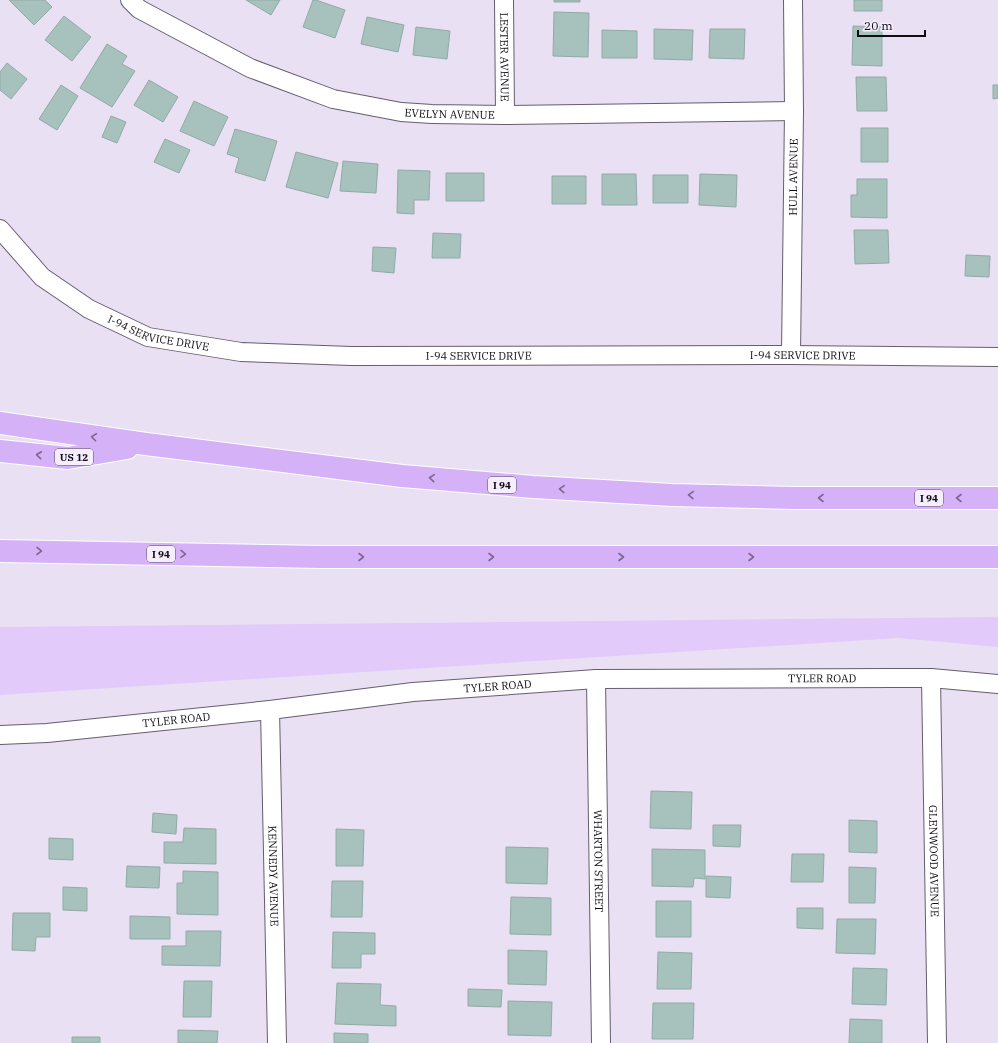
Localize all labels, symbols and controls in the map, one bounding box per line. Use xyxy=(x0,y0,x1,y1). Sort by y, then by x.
street label: LESTER AVENUE xyxy=(497,12,512,102)
scale bar xyxy=(858,12,925,38)
text: 20 m xyxy=(864,18,893,33)
street label: EVELYN AVENUE xyxy=(404,105,495,122)
street label: HULL AVENUE xyxy=(786,138,801,216)
street label: I-94 SERVICE DRIVE xyxy=(105,312,210,354)
street label: I-94 SERVICE DRIVE xyxy=(750,348,856,363)
street label: I-94 SERVICE DRIVE xyxy=(426,349,532,363)
one-way arrow xyxy=(91,433,97,442)
road number: US 12 xyxy=(55,449,93,465)
one-way arrow xyxy=(36,451,42,460)
one-way arrow xyxy=(429,474,435,483)
road number: I 94 xyxy=(488,477,516,493)
one-way arrow xyxy=(559,484,565,493)
road number: I 94 xyxy=(915,490,943,506)
one-way arrow xyxy=(688,491,694,500)
one-way arrow xyxy=(818,494,824,502)
one-way arrow xyxy=(956,494,962,502)
road number: I 94 xyxy=(147,546,175,562)
one-way arrow xyxy=(36,547,42,556)
one-way arrow xyxy=(180,550,186,558)
one-way arrow xyxy=(358,553,364,561)
one-way arrow xyxy=(488,553,494,561)
one-way arrow xyxy=(618,553,624,561)
one-way arrow xyxy=(748,553,754,561)
street label: TYLER ROAD xyxy=(788,671,856,685)
street label: TYLER ROAD xyxy=(463,677,532,695)
street label: TYLER ROAD xyxy=(142,709,211,730)
street label: GLENWOOD AVENUE xyxy=(926,805,942,917)
street label: WHARTON STREET xyxy=(591,810,606,912)
street label: KENNEDY AVENUE xyxy=(265,825,282,927)

